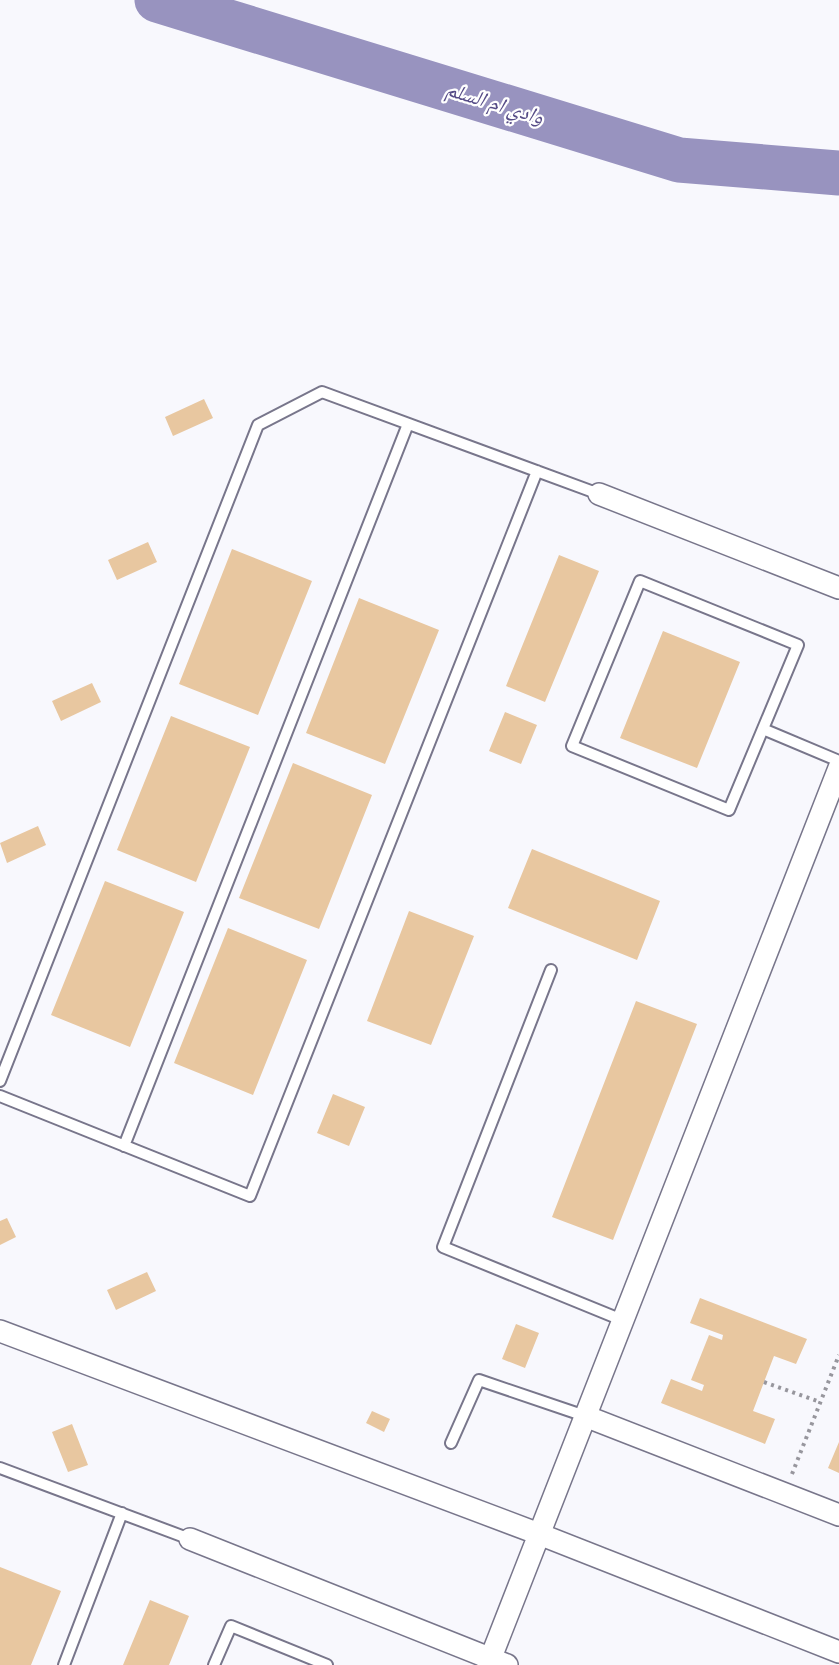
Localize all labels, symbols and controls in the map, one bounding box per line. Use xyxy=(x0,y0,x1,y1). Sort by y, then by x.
water label: وادي ام السلم xyxy=(441,74,548,137)

